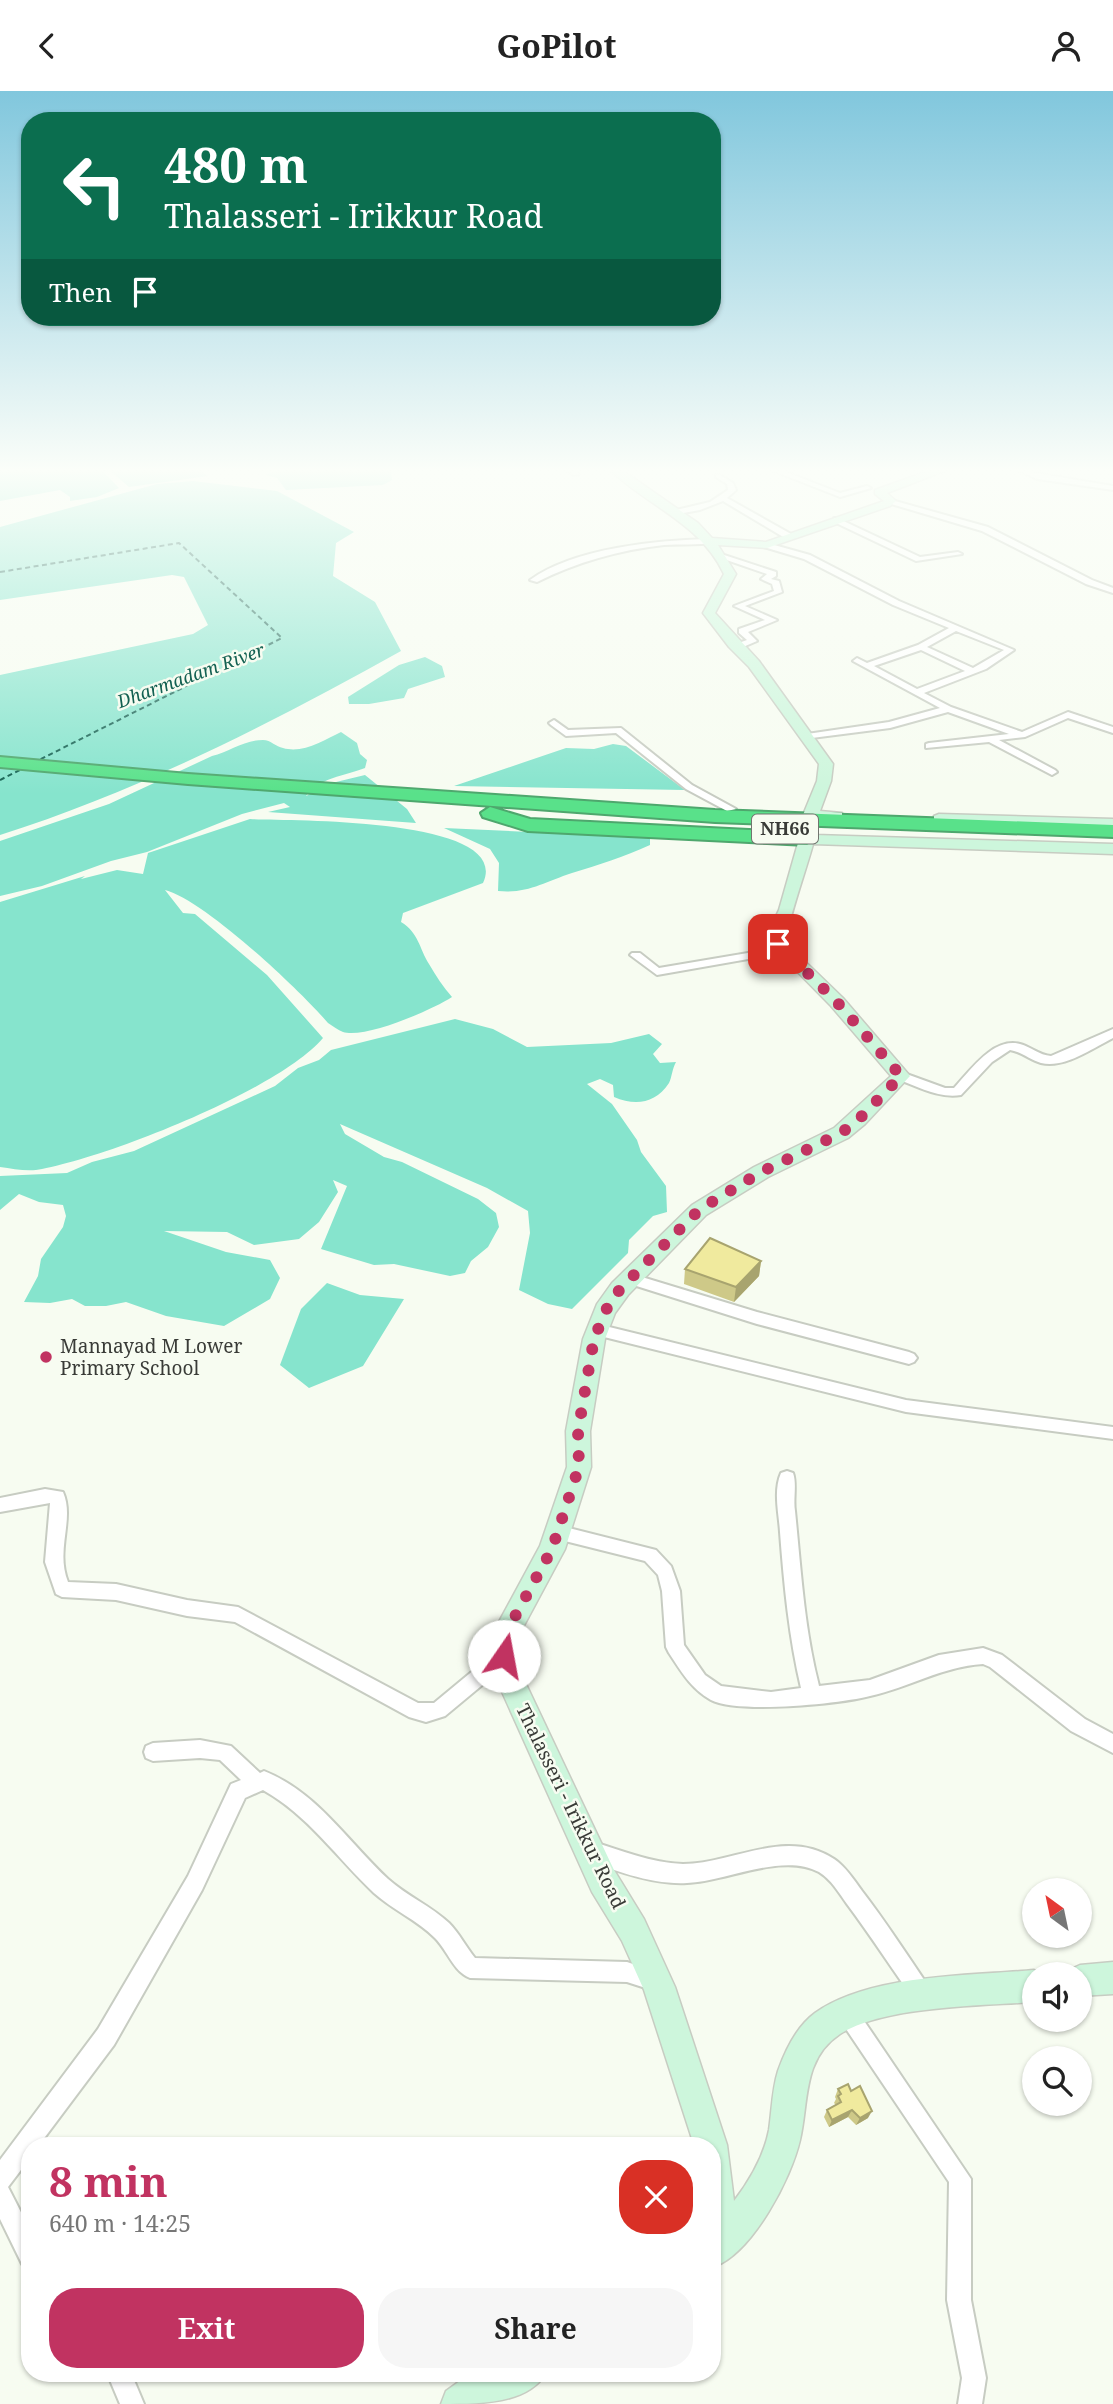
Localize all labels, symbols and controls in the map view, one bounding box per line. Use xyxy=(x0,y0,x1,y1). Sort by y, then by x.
text: GoPilot xyxy=(497,24,616,67)
icon: back xyxy=(28,27,66,65)
icon: person xyxy=(1047,27,1085,65)
text: 480 m xyxy=(164,131,308,197)
icon: left xyxy=(49,140,140,231)
text: Thalasseri - Irikkur Road xyxy=(164,194,543,237)
icon: arrive xyxy=(126,273,164,311)
text: Then xyxy=(49,274,112,310)
water label: Dharmadam River xyxy=(113,637,268,713)
road number: NH66 xyxy=(752,815,818,843)
pin xyxy=(748,914,808,974)
icon: arrive xyxy=(759,925,797,963)
place label: Mannayad M Lower Primary School xyxy=(60,1333,242,1381)
marker: Mannayad M Lower Primary School xyxy=(38,1349,54,1365)
position arrow xyxy=(467,1619,541,1693)
street label: Thalasseri - Irikkur Road xyxy=(510,1699,632,1913)
north arrow xyxy=(1022,1878,1092,1948)
map controls xyxy=(1022,1878,1092,2116)
button: sound xyxy=(1022,1962,1092,2032)
button: search xyxy=(1022,2046,1092,2116)
text: 8 min xyxy=(49,2152,168,2209)
button: close xyxy=(619,2160,693,2234)
text: 640 m · 14:25 xyxy=(49,2207,191,2239)
button: Exit xyxy=(49,2288,364,2368)
button: Share xyxy=(378,2288,693,2368)

